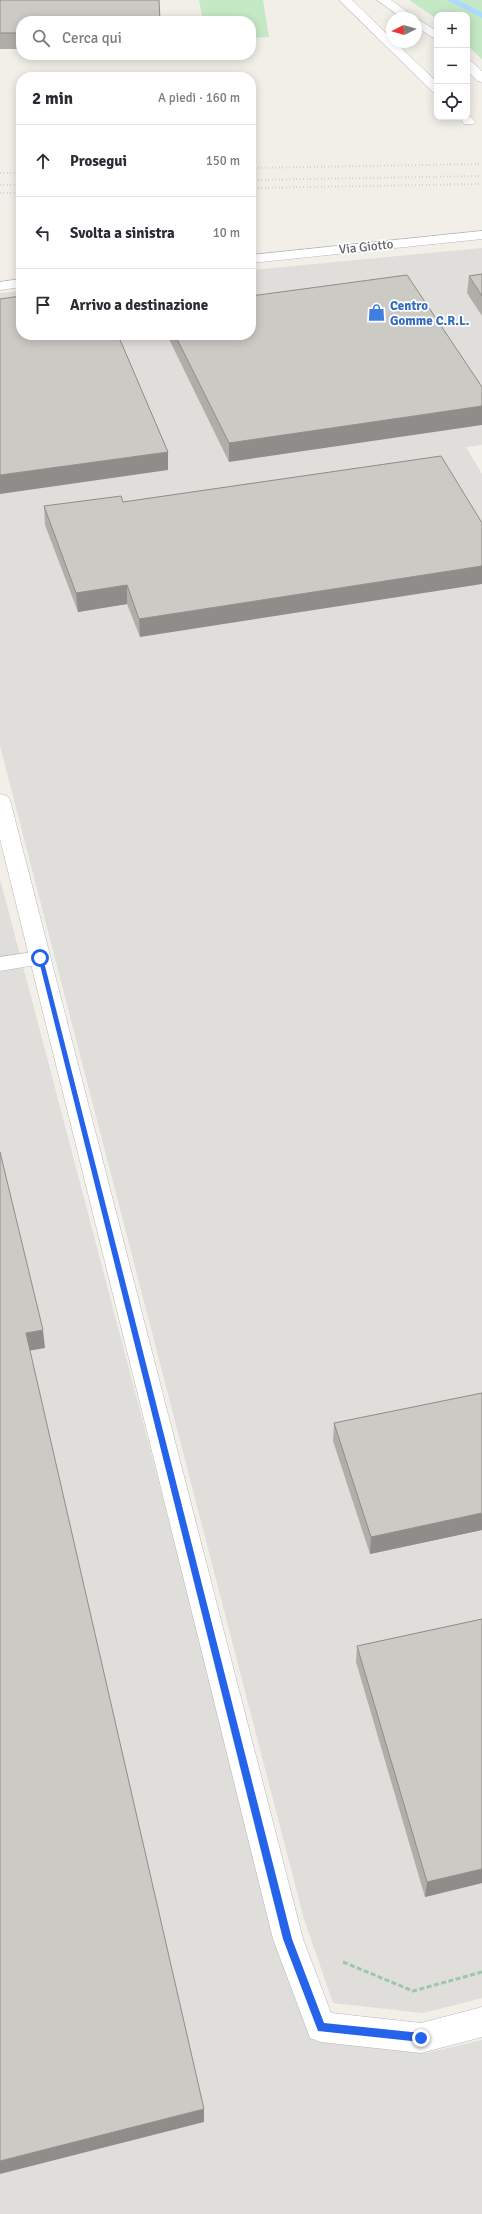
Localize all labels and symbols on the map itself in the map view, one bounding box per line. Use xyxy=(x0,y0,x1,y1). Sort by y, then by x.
north arrow xyxy=(386,12,422,48)
street label: Via Giotto xyxy=(338,236,394,258)
place label: Centro Gomme C.R.L. xyxy=(390,298,470,329)
shop icon: Centro Gomme C.R.L. xyxy=(367,303,387,323)
route start xyxy=(31,949,49,967)
route end xyxy=(412,2029,430,2047)

